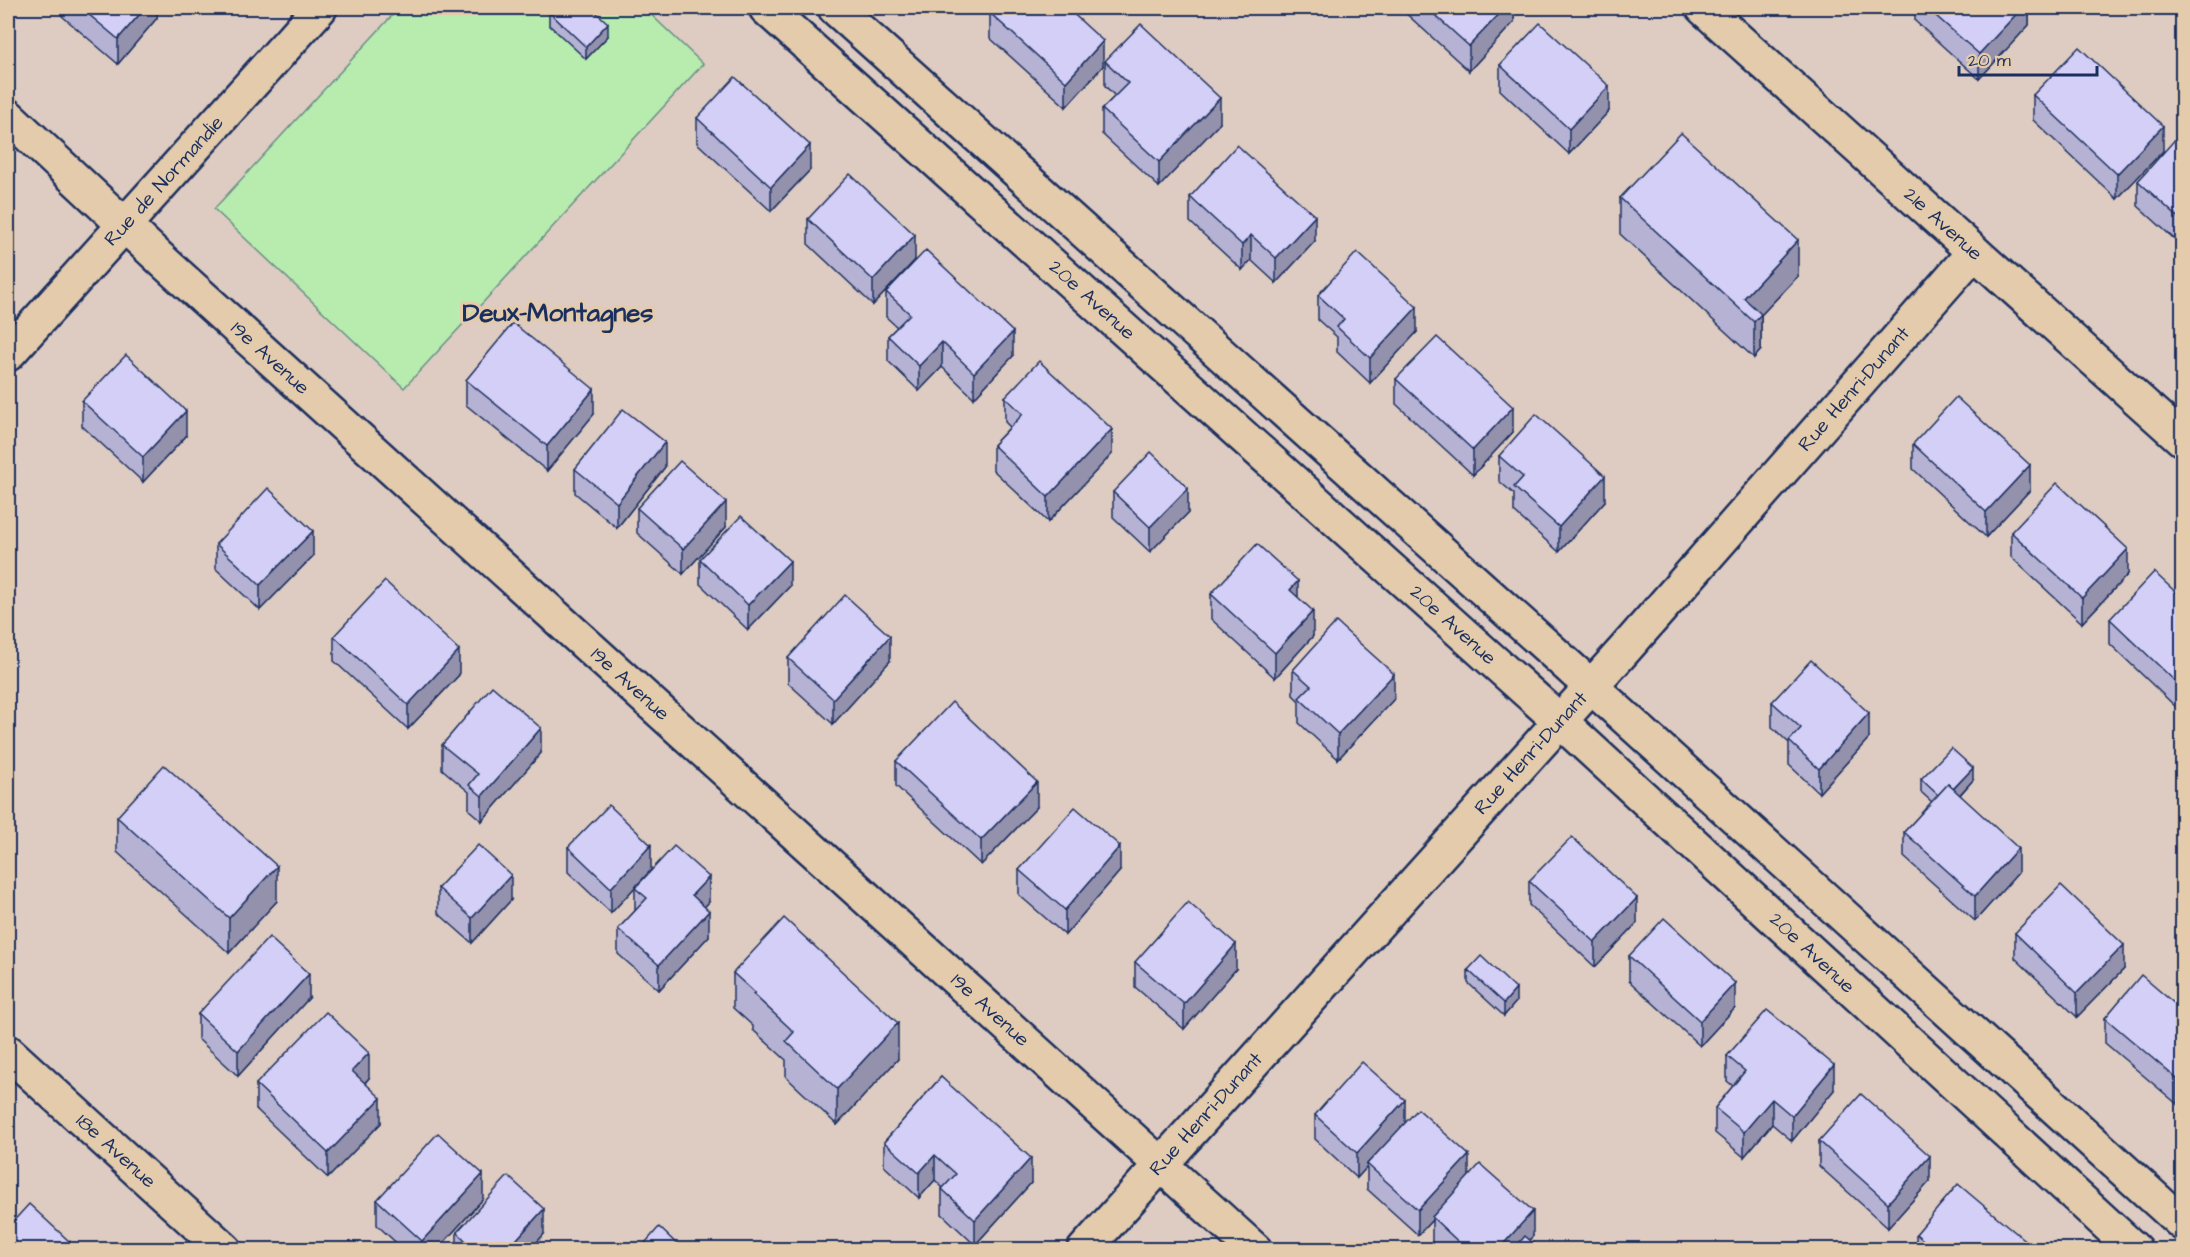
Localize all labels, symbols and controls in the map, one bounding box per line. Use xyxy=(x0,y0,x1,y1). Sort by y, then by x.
scale bar xyxy=(1959,39,2097,77)
text: 20 m xyxy=(1968,48,2011,73)
street label: Rue de Normandie xyxy=(98,109,230,252)
street label: 21e Avenue xyxy=(1897,181,1989,267)
street label: 20e Avenue xyxy=(1043,254,1142,347)
district label: Deux-Montagnes xyxy=(463,295,653,334)
street label: 19e Avenue xyxy=(224,315,316,401)
street label: Rue Henri-Dunant xyxy=(1792,320,1916,458)
street label: 20e Avenue xyxy=(1404,579,1503,672)
street label: 19e Avenue xyxy=(584,641,676,727)
street label: Rue Henri-Dunant xyxy=(1468,685,1594,821)
street label: 20e Avenue xyxy=(1763,906,1861,1000)
street label: 19e Avenue xyxy=(944,967,1036,1053)
street label: Rue Henri-Dunant xyxy=(1143,1046,1269,1182)
street label: 18e Avenue xyxy=(70,1107,162,1195)

